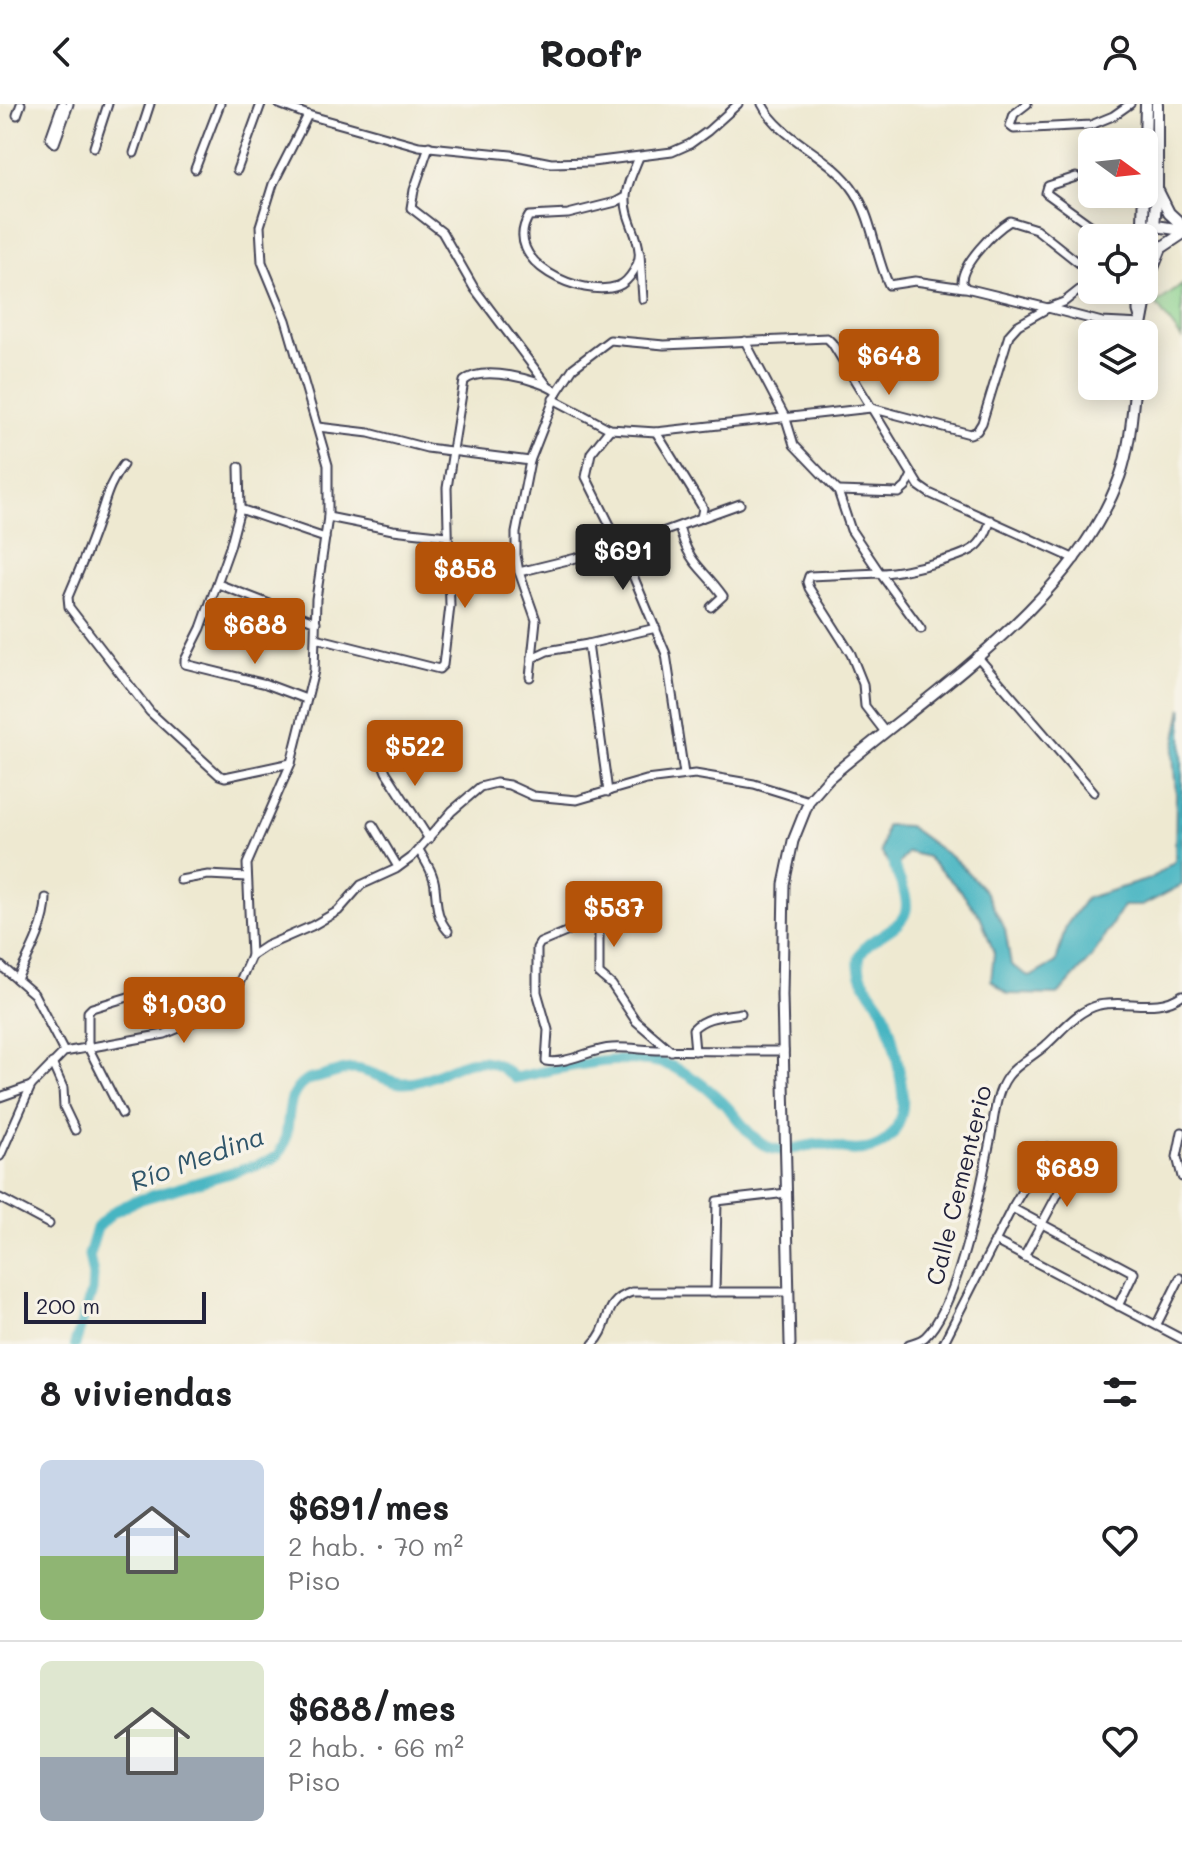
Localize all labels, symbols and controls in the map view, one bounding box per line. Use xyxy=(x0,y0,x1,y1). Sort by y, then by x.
text: Roofr xyxy=(540,29,642,76)
icon: back xyxy=(40,30,84,74)
icon: person xyxy=(1098,30,1142,74)
north arrow xyxy=(1078,128,1158,208)
map controls xyxy=(1078,128,1158,400)
button: locate xyxy=(1078,224,1158,304)
button: layers xyxy=(1078,320,1158,400)
pin: $648 xyxy=(842,329,936,397)
text: $648 xyxy=(857,338,921,372)
pin: $691 xyxy=(576,524,670,592)
text: $691 xyxy=(594,533,652,567)
pin: $858 xyxy=(418,542,512,610)
text: $858 xyxy=(433,551,497,585)
pin: $688 xyxy=(208,598,302,666)
text: $688 xyxy=(223,607,287,641)
pin: $522 xyxy=(368,720,462,788)
text: $522 xyxy=(385,729,445,763)
pin: $537 xyxy=(567,881,661,949)
text: $537 xyxy=(583,890,645,924)
pin: $1,030 xyxy=(119,977,249,1045)
text: $1,030 xyxy=(142,986,226,1020)
street label: Calle Cementerio xyxy=(918,1082,998,1288)
water label: Río Medina xyxy=(125,1118,269,1198)
pin: $689 xyxy=(1020,1141,1114,1209)
text: $689 xyxy=(1035,1150,1099,1184)
scale bar xyxy=(24,1288,206,1324)
text: 200 m xyxy=(36,1291,100,1320)
text: 8 viviendas xyxy=(40,1370,232,1415)
icon: filters xyxy=(1098,1370,1142,1414)
text: $691/mes xyxy=(288,1484,449,1529)
icon: home xyxy=(104,1492,200,1588)
icon: heart xyxy=(1098,1518,1142,1562)
text: 2 hab. · 70 m² xyxy=(288,1529,463,1563)
text: Piso xyxy=(288,1563,340,1597)
text: $688/mes xyxy=(288,1685,456,1730)
icon: home xyxy=(104,1693,200,1789)
icon: heart xyxy=(1098,1719,1142,1763)
text: 2 hab. · 66 m² xyxy=(288,1730,464,1764)
text: Piso xyxy=(288,1764,340,1798)

